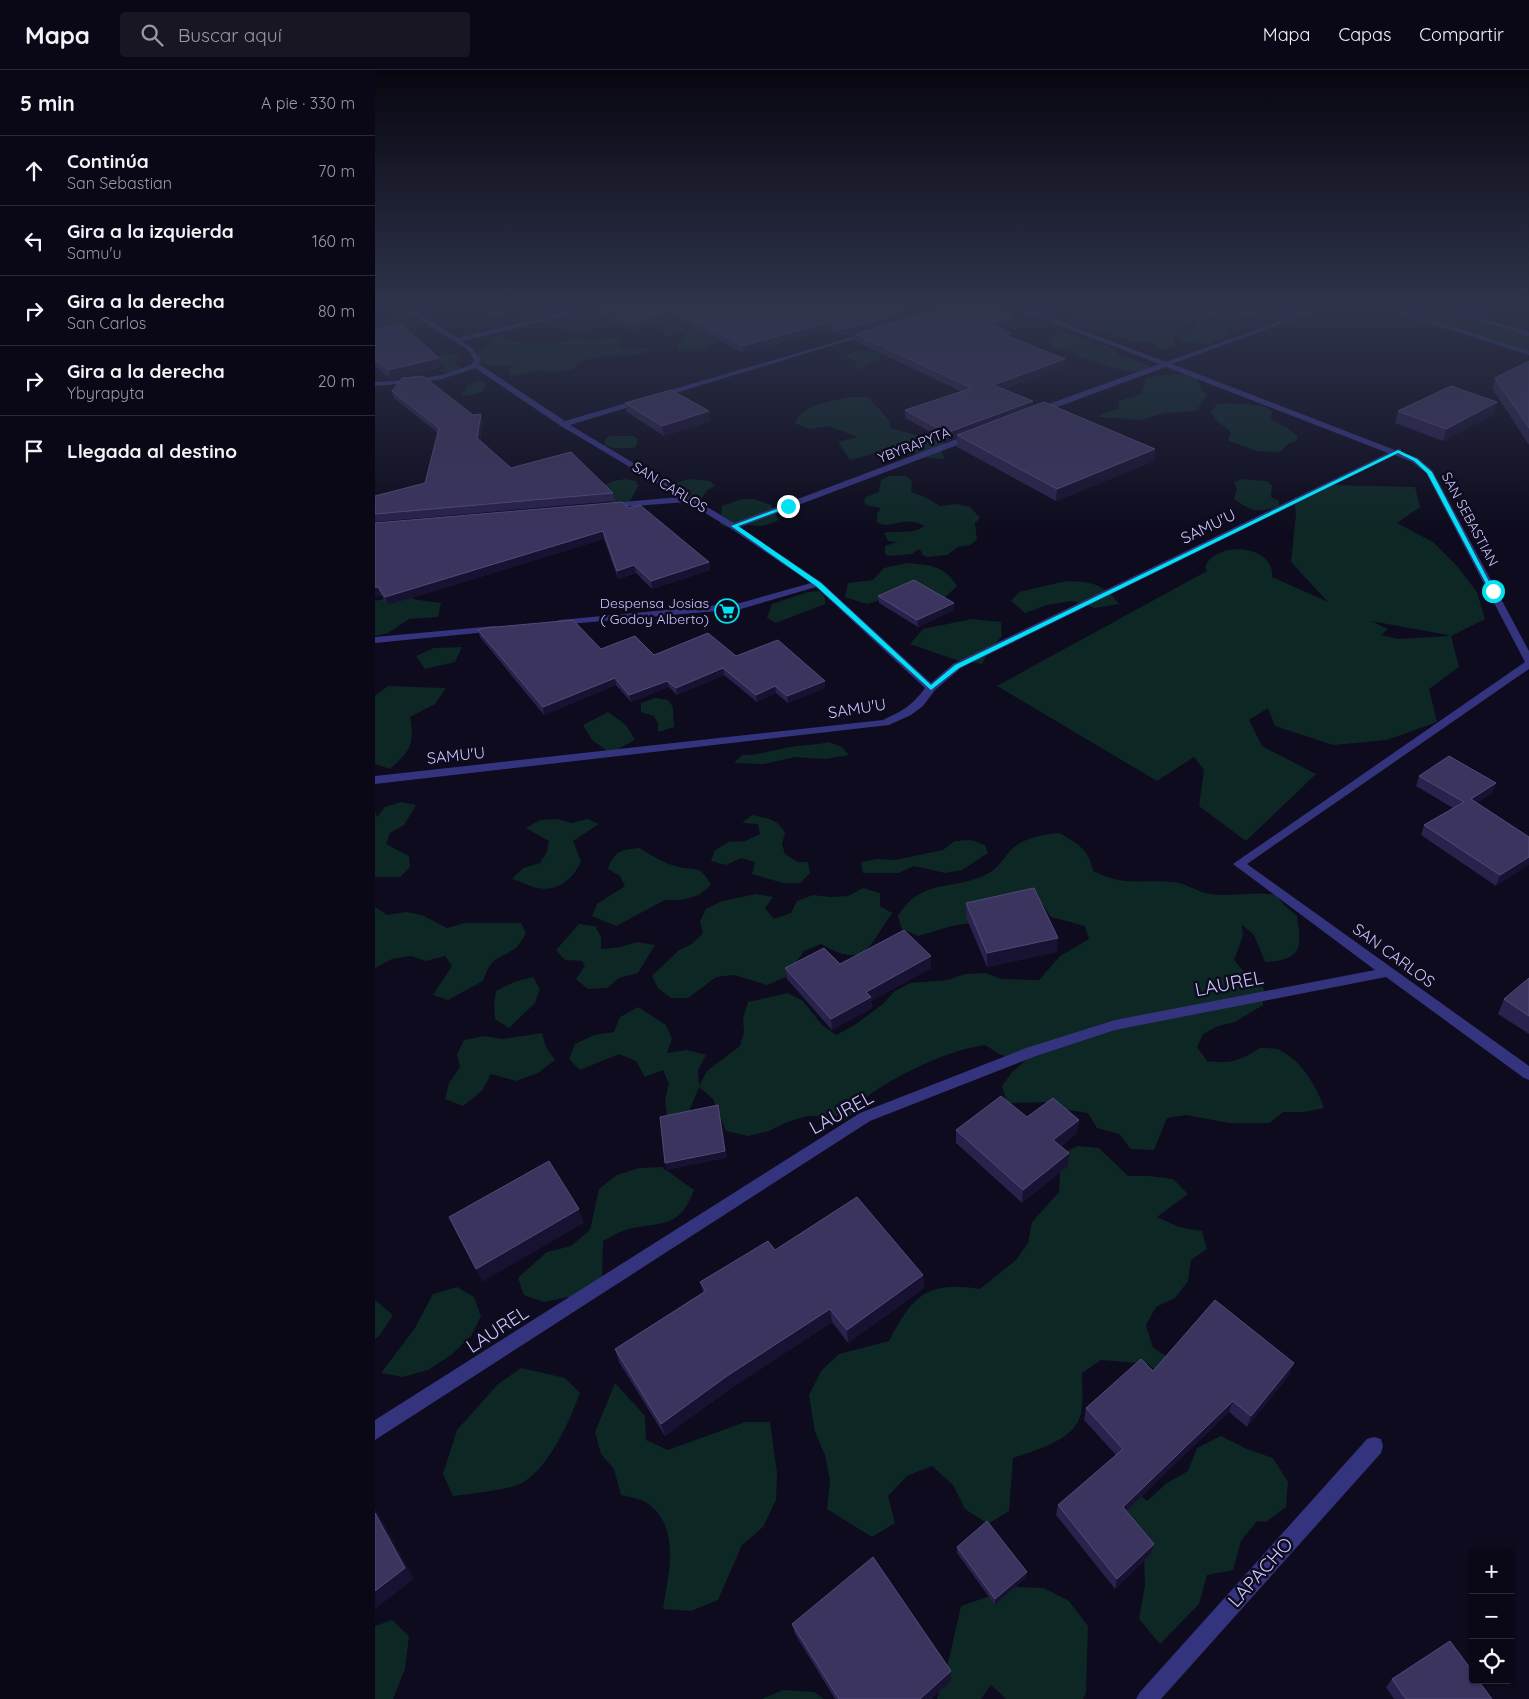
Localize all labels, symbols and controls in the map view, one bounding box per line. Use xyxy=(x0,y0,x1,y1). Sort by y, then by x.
search box xyxy=(120,12,470,57)
text: Mapa xyxy=(25,20,90,50)
icon: search xyxy=(138,21,166,49)
text: Buscar aquí xyxy=(178,23,282,47)
text: Mapa xyxy=(1263,23,1310,46)
text: Capas xyxy=(1338,23,1391,46)
text: Compartir xyxy=(1419,23,1504,46)
text: 5 min xyxy=(20,90,75,116)
text: A pie · 330 m xyxy=(261,93,355,113)
text: Continúa xyxy=(67,149,149,173)
icon: ahead xyxy=(20,157,48,185)
text: 70 m xyxy=(318,161,355,181)
text: San Sebastian xyxy=(67,173,172,193)
text: Gira a la izquierda xyxy=(67,219,234,243)
icon: left xyxy=(20,227,48,255)
text: 160 m xyxy=(312,231,355,251)
text: Samu'u xyxy=(67,243,122,263)
text: Gira a la derecha xyxy=(67,289,225,313)
icon: right xyxy=(20,297,48,325)
text: 80 m xyxy=(318,301,355,321)
text: San Carlos xyxy=(67,313,146,333)
text: Gira a la derecha xyxy=(67,359,225,383)
icon: right xyxy=(20,367,48,395)
text: 20 m xyxy=(318,371,355,391)
text: Ybyrapyta xyxy=(67,383,144,403)
street label: YBYRAPYTA xyxy=(875,423,953,467)
icon: arrive xyxy=(20,437,48,465)
text: Llegada al destino xyxy=(67,439,237,463)
street label: SAN CARLOS xyxy=(629,458,711,517)
street label: SAN SEBASTIAN xyxy=(1438,469,1502,569)
route end xyxy=(777,495,800,518)
street label: SAMU'U xyxy=(1177,504,1239,548)
route start xyxy=(1482,580,1505,603)
place label: Despensa Josias ( Godoy Alberto) xyxy=(600,594,709,628)
supermarket icon: Despensa Josias ( Godoy Alberto) xyxy=(714,598,740,624)
street label: SAMU'U xyxy=(827,694,887,722)
street label: SAMU'U xyxy=(426,742,486,768)
street label: SAN CARLOS xyxy=(1349,919,1439,991)
street label: LAUREL xyxy=(1193,965,1265,1001)
street label: LAUREL xyxy=(805,1085,877,1139)
street label: LAUREL xyxy=(461,1300,533,1358)
street label: LAPACHO xyxy=(1222,1532,1298,1612)
map controls xyxy=(1469,1549,1514,1684)
button: + xyxy=(1469,1549,1514,1594)
button: − xyxy=(1469,1594,1514,1639)
button: locate xyxy=(1469,1639,1514,1684)

